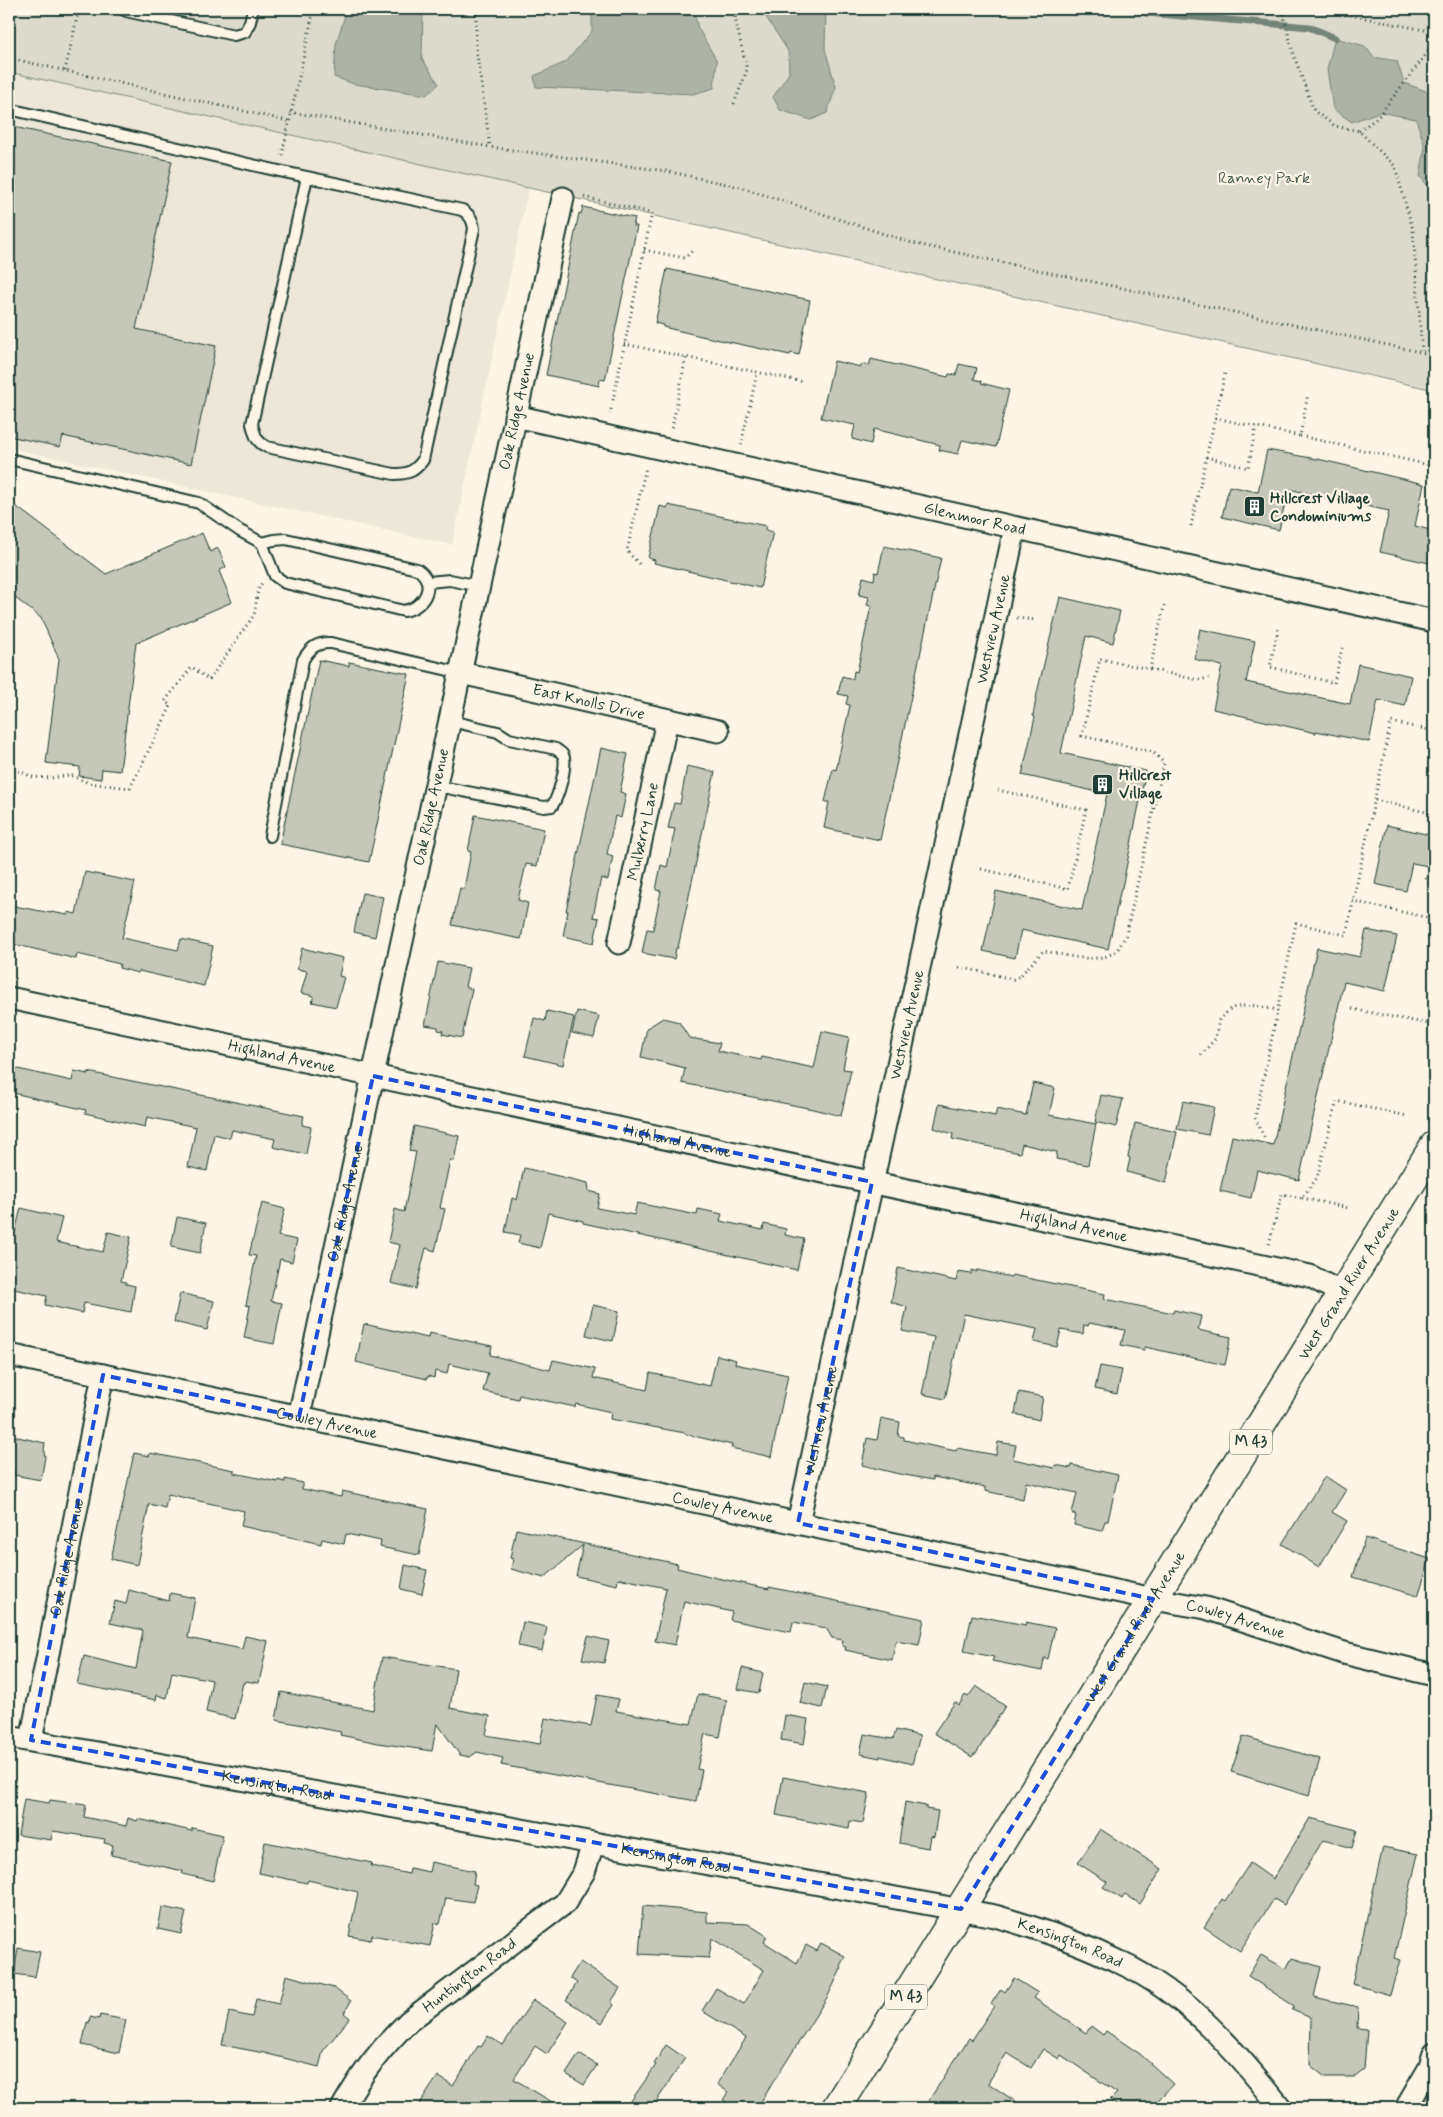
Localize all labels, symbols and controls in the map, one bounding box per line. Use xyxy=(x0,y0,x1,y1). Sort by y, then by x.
park label: Ranney Park xyxy=(1218,168,1310,189)
street label: Oak Ridge Avenue xyxy=(494,351,540,472)
place label: Hillcrest Village Condominiums xyxy=(1270,488,1372,527)
building icon: Hillcrest Village Condominiums xyxy=(1242,495,1266,519)
street label: Glenmoor Road xyxy=(922,497,1028,540)
street label: Westview Avenue xyxy=(971,572,1015,686)
street label: East Knolls Drive xyxy=(531,679,647,725)
street label: Oak Ridge Avenue xyxy=(408,747,454,868)
place label: Hillcrest Village xyxy=(1119,765,1172,805)
building icon: Hillcrest Village xyxy=(1091,772,1115,796)
street label: Mulberry Lane xyxy=(622,780,664,883)
street label: Westview Avenue xyxy=(884,967,929,1082)
street label: Highland Avenue xyxy=(226,1035,338,1078)
street label: Highland Avenue xyxy=(622,1119,734,1163)
street label: Oak Ridge Avenue xyxy=(322,1142,368,1264)
street label: West Grand River Avenue xyxy=(1293,1203,1404,1364)
street label: Highland Avenue xyxy=(1018,1204,1130,1247)
street label: Westview Avenue xyxy=(798,1363,843,1477)
street label: Cowley Avenue xyxy=(274,1402,380,1444)
road number: M 43 xyxy=(1230,1430,1272,1454)
street label: Cowley Avenue xyxy=(670,1486,776,1528)
street label: Oak Ridge Avenue xyxy=(45,1497,89,1618)
street label: West Grand River Avenue xyxy=(1079,1547,1190,1708)
street label: Cowley Avenue xyxy=(1184,1594,1289,1644)
street label: Kensington Road xyxy=(220,1765,333,1806)
street label: Kensington Road xyxy=(619,1838,733,1878)
street label: Kensington Road xyxy=(1015,1913,1127,1973)
street label: Huntington Road xyxy=(418,1933,521,2018)
road number: M 43 xyxy=(885,1984,927,2010)

